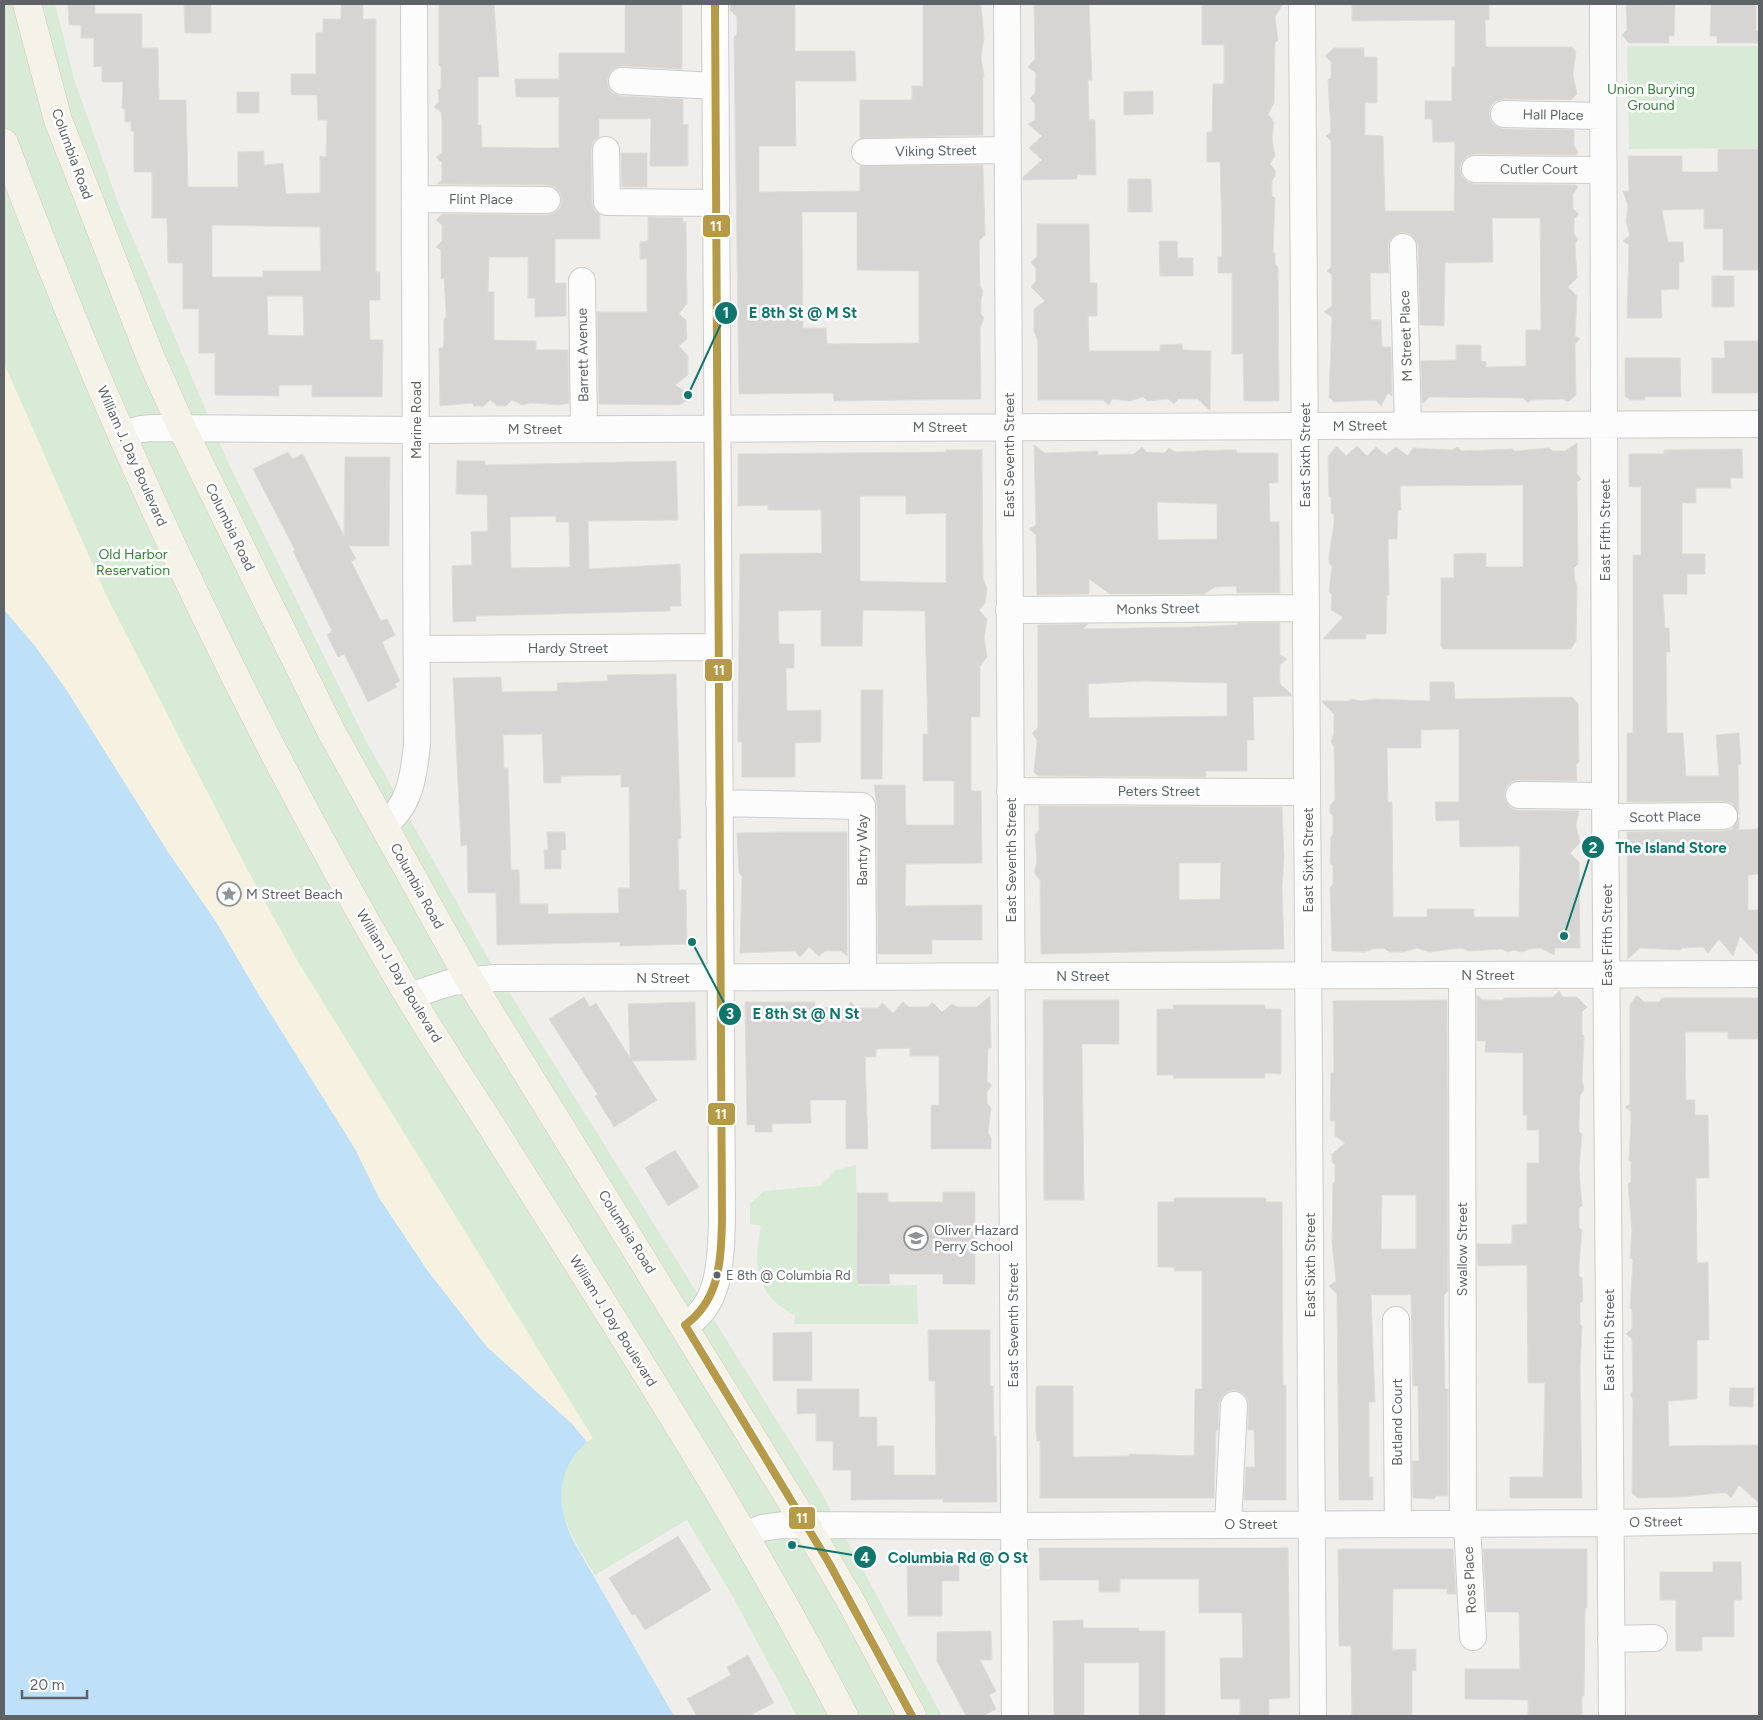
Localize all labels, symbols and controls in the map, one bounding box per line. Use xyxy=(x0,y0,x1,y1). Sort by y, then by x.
park label: Union Burying Ground xyxy=(1607,81,1695,114)
street label: Columbia Road xyxy=(48,106,96,202)
street label: Hall Place xyxy=(1522,106,1584,124)
street label: Viking Street xyxy=(895,142,977,160)
street label: Cutler Court xyxy=(1500,161,1578,178)
street label: Flint Place xyxy=(449,191,513,208)
line badge: 11 xyxy=(702,214,731,238)
text: 11 xyxy=(710,218,722,235)
street label: M Street Place xyxy=(1396,290,1416,382)
callout: E 8th St @ M St xyxy=(714,298,867,328)
text: 1 xyxy=(723,304,729,322)
text: E 8th St @ M St xyxy=(749,304,857,322)
street label: Barrett Avenue xyxy=(574,307,592,402)
street label: Marine Road xyxy=(408,381,425,459)
street label: William J. Day Boulevard xyxy=(93,383,171,529)
street label: East Seventh Street xyxy=(1001,392,1018,518)
street label: East Sixth Street xyxy=(1297,403,1314,507)
street label: M Street xyxy=(1333,417,1387,435)
street label: M Street xyxy=(913,419,967,436)
street label: M Street xyxy=(508,421,562,438)
street label: East Fifth Street xyxy=(1597,479,1614,581)
street label: Columbia Road xyxy=(201,480,259,574)
park label: Old Harbor Reservation xyxy=(96,546,170,579)
street label: Monks Street xyxy=(1116,600,1200,618)
street label: Hardy Street xyxy=(528,640,608,657)
line badge: 11 xyxy=(704,658,733,682)
text: 11 xyxy=(713,662,725,679)
street label: Peters Street xyxy=(1118,783,1200,800)
street label: East Seventh Street xyxy=(1003,797,1020,923)
street label: East Sixth Street xyxy=(1300,808,1317,912)
street label: Scott Place xyxy=(1629,808,1701,826)
street label: Bantry Way xyxy=(854,814,871,886)
callout: The Island Store xyxy=(1580,832,1736,862)
text: 2 xyxy=(1589,839,1598,857)
text: The Island Store xyxy=(1616,839,1727,857)
street label: Columbia Road xyxy=(386,840,448,932)
place icon: M Street Beach xyxy=(216,881,242,907)
street label: East Fifth Street xyxy=(1599,884,1616,986)
place label: M Street Beach xyxy=(246,886,343,903)
street label: William J. Day Boulevard xyxy=(353,907,445,1045)
street label: N Street xyxy=(1461,967,1515,984)
street label: N Street xyxy=(1056,968,1110,985)
street label: N Street xyxy=(636,970,690,987)
callout: E 8th St @ N St xyxy=(717,999,869,1029)
text: 3 xyxy=(726,1005,734,1023)
text: E 8th St @ N St xyxy=(752,1005,860,1023)
line badge: 11 xyxy=(707,1102,736,1126)
text: 11 xyxy=(715,1106,727,1123)
street label: Columbia Road xyxy=(595,1187,659,1277)
street label: Swallow Street xyxy=(1454,1202,1471,1296)
street label: East Sixth Street xyxy=(1302,1213,1319,1317)
place label: Oliver Hazard Perry School xyxy=(934,1222,1019,1255)
school or university icon: Oliver Hazard Perry School xyxy=(903,1225,929,1251)
street label: William J. Day Boulevard xyxy=(566,1252,660,1390)
street label: East Seventh Street xyxy=(1005,1262,1022,1388)
place label: E 8th @ Columbia Rd xyxy=(726,1268,851,1283)
marker: E 8th @ Columbia Rd xyxy=(712,1270,722,1280)
street label: East Fifth Street xyxy=(1601,1289,1618,1391)
street label: Butland Court xyxy=(1389,1378,1406,1466)
line badge: 11 xyxy=(788,1506,816,1530)
text: 11 xyxy=(796,1510,808,1527)
street label: O Street xyxy=(1629,1513,1683,1531)
street label: O Street xyxy=(1224,1516,1278,1533)
callout: Columbia Rd @ O St xyxy=(853,1542,1038,1572)
street label: Ross Place xyxy=(1460,1546,1480,1614)
text: 4 xyxy=(860,1549,870,1567)
text: Columbia Rd @ O St xyxy=(888,1549,1028,1567)
scale bar xyxy=(22,1668,88,1700)
text: 20 m xyxy=(30,1676,64,1694)

